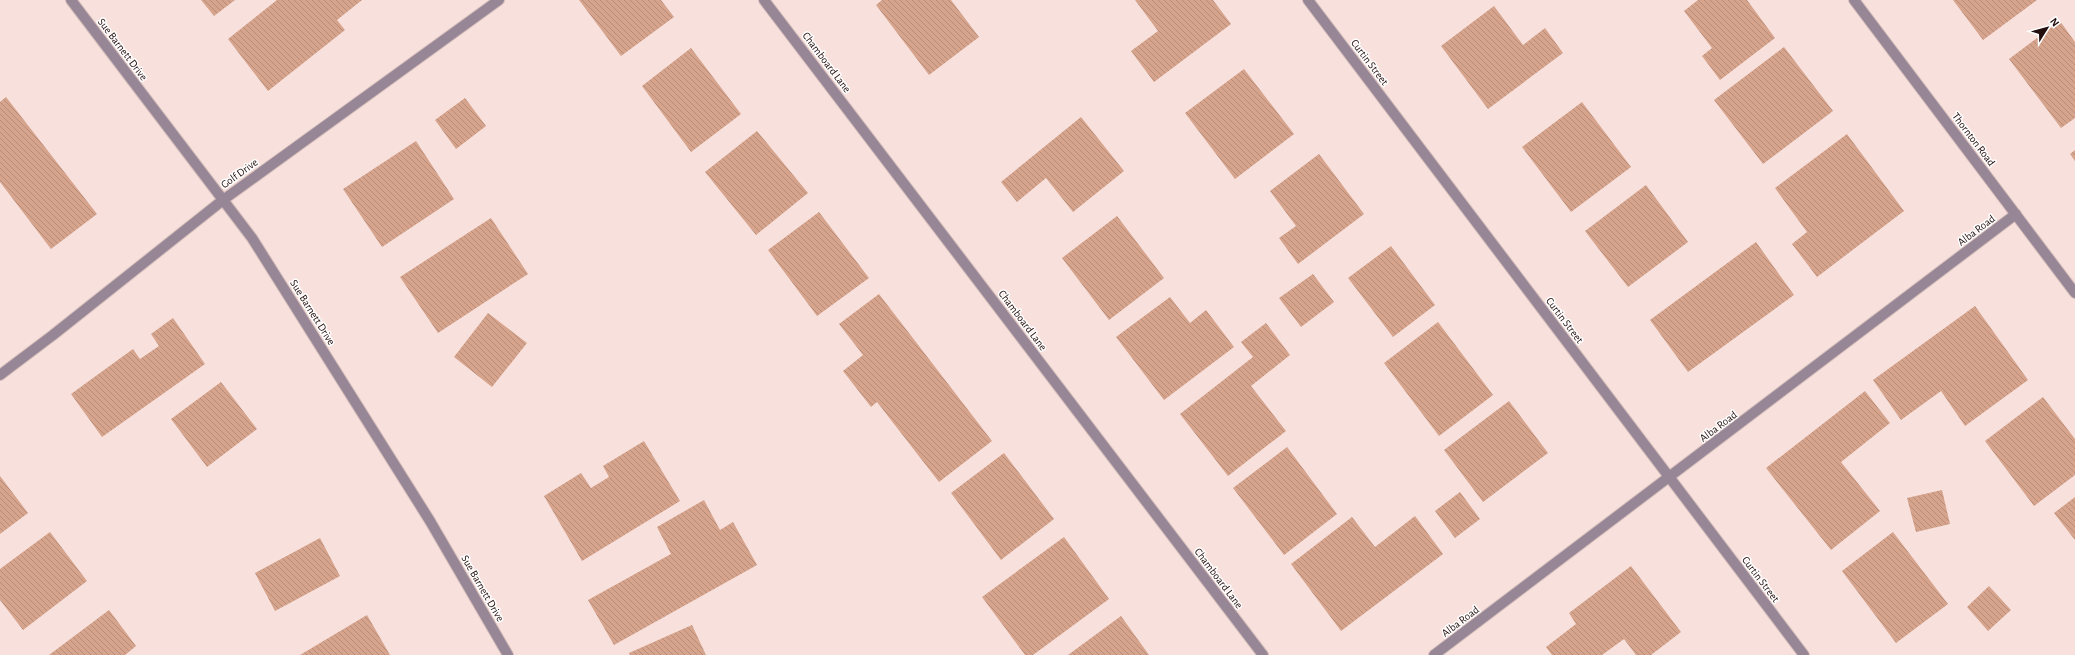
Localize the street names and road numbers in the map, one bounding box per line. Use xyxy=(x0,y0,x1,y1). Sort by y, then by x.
street label: Sue Barnett Drive xyxy=(96,16,149,82)
street label: Chamboard Lane xyxy=(800,30,853,95)
street label: Curtin Street xyxy=(1349,37,1391,88)
street label: Thornton Road xyxy=(1950,111,1997,168)
street label: Golf Drive xyxy=(219,156,260,190)
street label: Alba Road xyxy=(1956,213,1997,248)
street label: Sue Barnett Drive xyxy=(288,278,337,347)
street label: Chamboard Lane xyxy=(996,288,1049,353)
street label: Curtin Street xyxy=(1544,295,1586,346)
street label: Alba Road xyxy=(1698,409,1739,444)
street label: Chamboard Lane xyxy=(1192,546,1245,611)
street label: Sue Barnett Drive xyxy=(459,553,506,623)
street label: Curtin Street xyxy=(1740,554,1782,605)
street label: Alba Road xyxy=(1440,604,1481,639)

